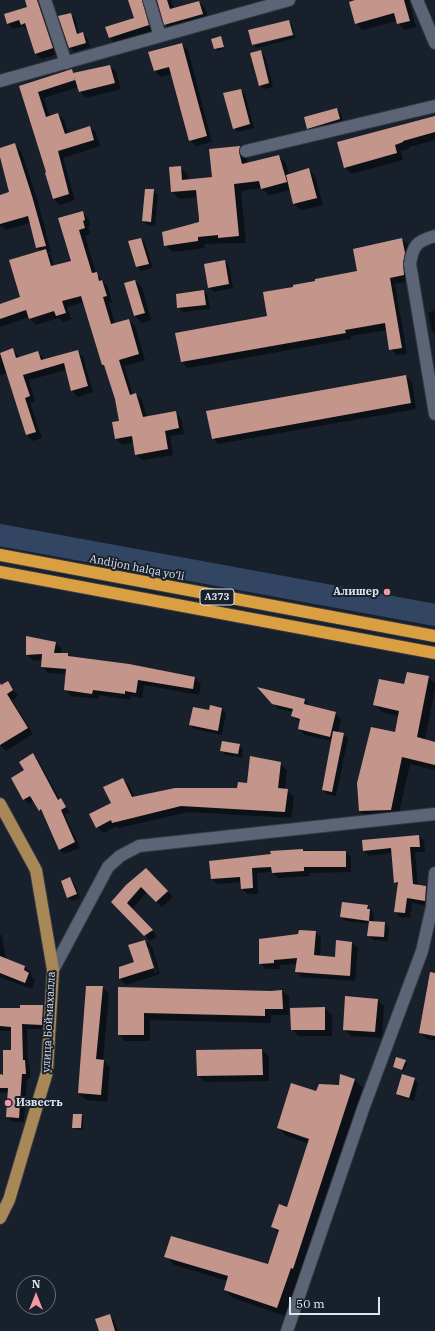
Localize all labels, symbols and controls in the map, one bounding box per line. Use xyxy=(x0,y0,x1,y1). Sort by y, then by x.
street label: Andijon halqa yo‘li xyxy=(88,552,186,584)
place label: Алишер xyxy=(333,585,379,599)
marker: Алишер xyxy=(382,587,392,597)
road number: A373 xyxy=(200,589,234,605)
street label: улица Боймахалла xyxy=(40,971,58,1073)
place label: Известь xyxy=(16,1096,63,1110)
marker: Известь xyxy=(3,1098,13,1108)
north arrow xyxy=(16,1275,56,1315)
text: N xyxy=(32,1277,40,1291)
scale bar xyxy=(291,1289,382,1315)
text: 50 m xyxy=(296,1296,325,1311)

